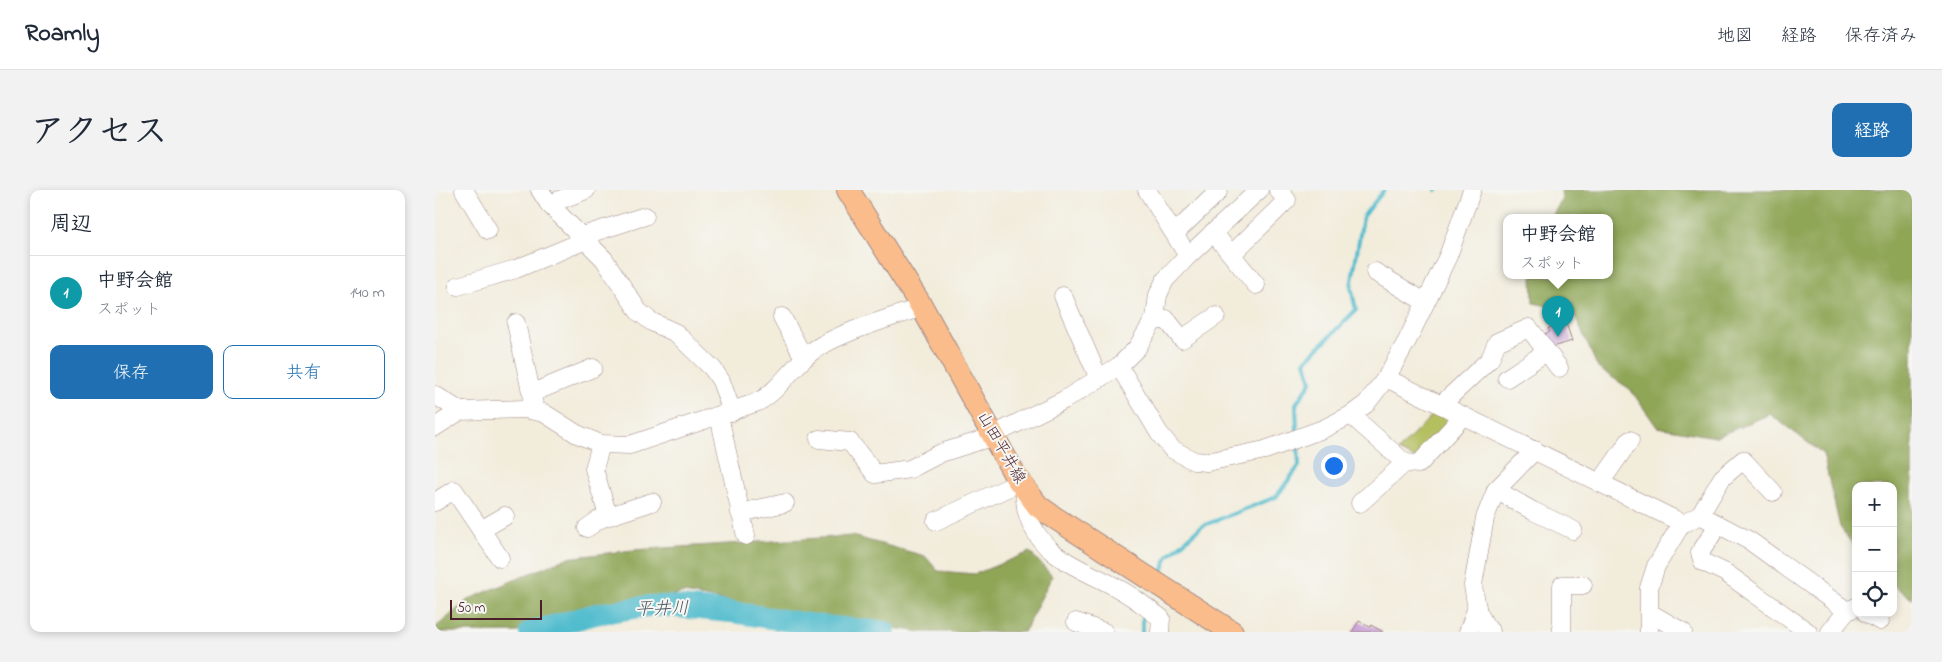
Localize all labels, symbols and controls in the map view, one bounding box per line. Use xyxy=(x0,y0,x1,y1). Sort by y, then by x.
text: Roamly xyxy=(25,17,100,52)
text: 地図 xyxy=(1717,24,1753,50)
text: 経路 xyxy=(1781,24,1817,50)
text: 保存済み xyxy=(1845,24,1917,50)
button: 経路 xyxy=(1832,103,1912,157)
text: アクセス xyxy=(30,108,168,159)
text: 周辺 xyxy=(50,210,92,240)
popup xyxy=(1503,214,1613,279)
text: 中野会館 xyxy=(1520,222,1596,249)
text: スポット xyxy=(1520,252,1584,276)
text: 中野会館 xyxy=(97,268,173,295)
text: 1 xyxy=(63,281,69,305)
text: 140 m xyxy=(350,281,385,305)
pin: 1 xyxy=(1542,296,1574,337)
text: スポット xyxy=(97,298,161,322)
button: 保存 xyxy=(50,345,213,399)
button: 共有 xyxy=(223,345,385,399)
street label: 山田平井線 xyxy=(971,407,1031,489)
your location xyxy=(1321,453,1347,479)
map controls xyxy=(1852,482,1897,617)
button: + xyxy=(1852,482,1897,527)
button: − xyxy=(1852,527,1897,572)
button: locate xyxy=(1852,572,1897,617)
scale bar xyxy=(450,597,543,620)
water label: 平井川 xyxy=(635,597,689,623)
text: 50 m xyxy=(457,598,485,619)

